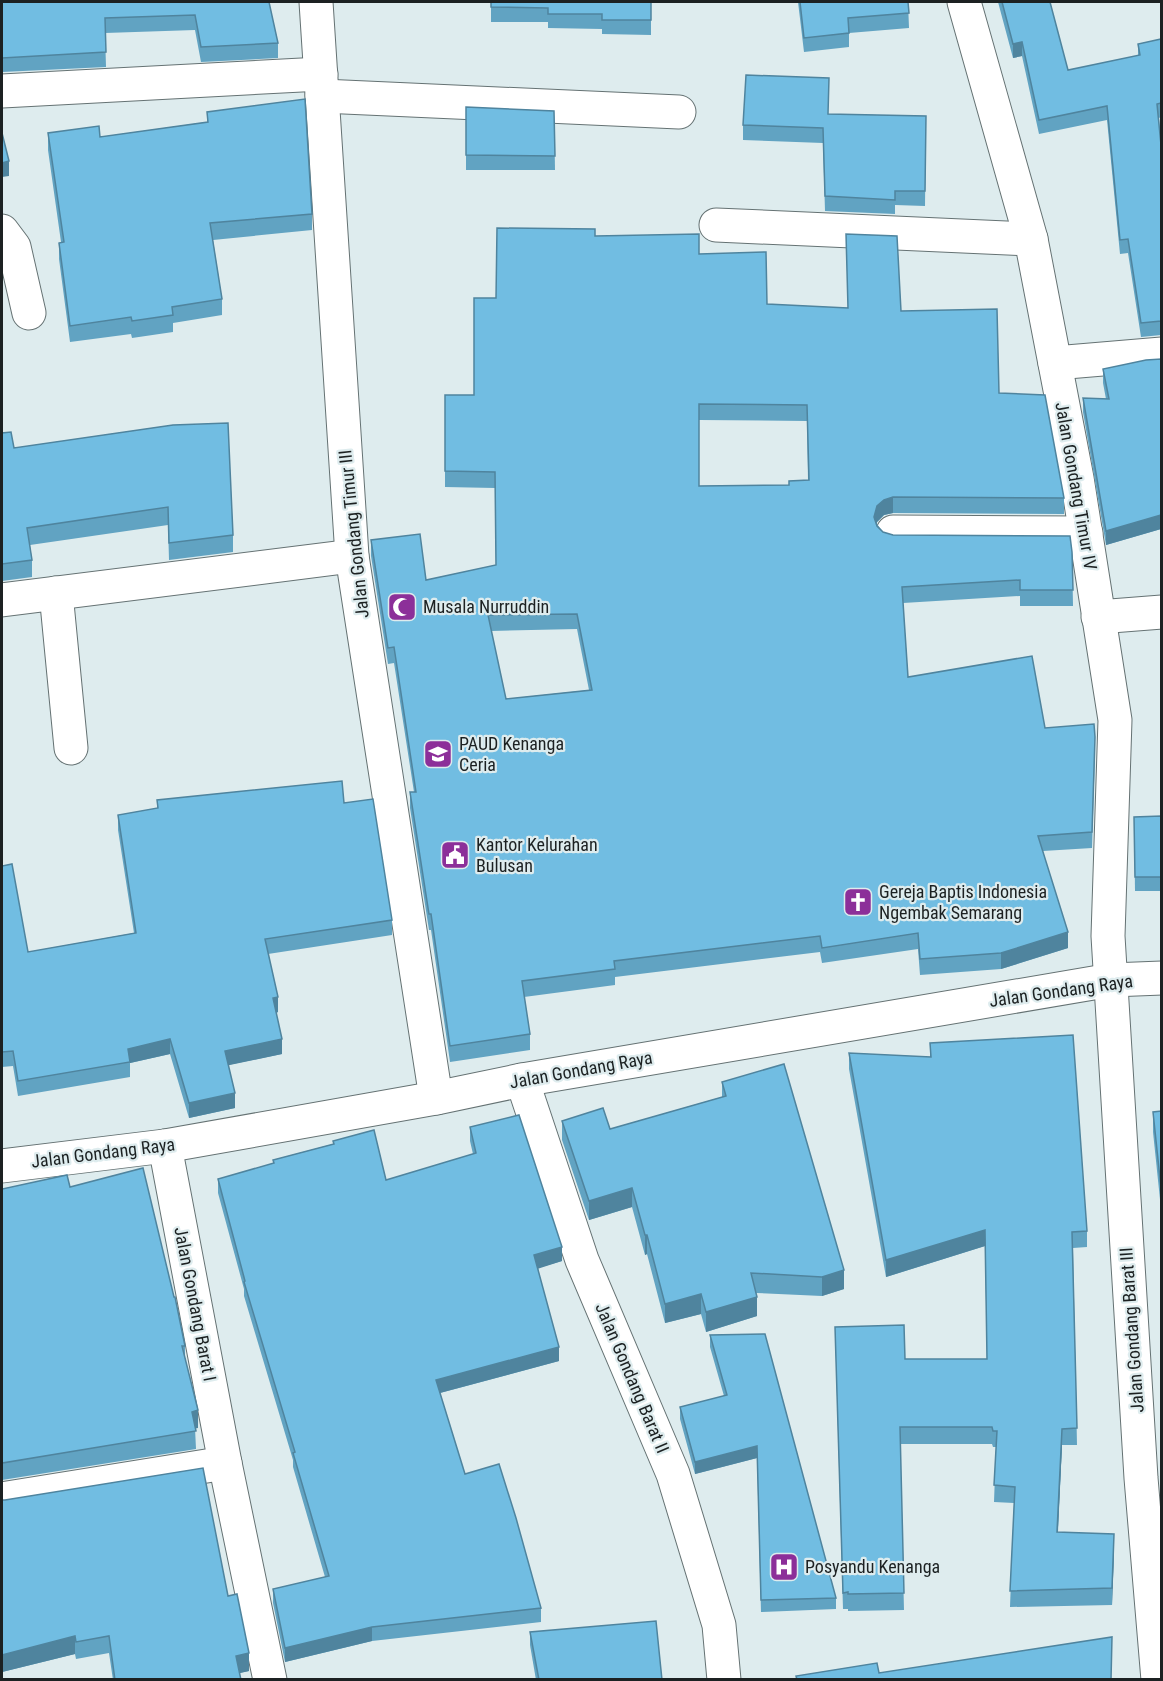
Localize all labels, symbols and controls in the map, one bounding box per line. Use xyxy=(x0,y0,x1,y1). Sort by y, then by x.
street label: Jalan Gondang Timur IV xyxy=(1051,400,1102,572)
street label: Jalan Gondang Timur III xyxy=(334,449,373,619)
mosque icon: Musala Nurruddin xyxy=(386,591,418,623)
place label: Musala Nurruddin xyxy=(423,596,549,617)
place label: PAUD Kenanga Ceria xyxy=(459,733,564,775)
school or university icon: PAUD Kenanga Ceria xyxy=(422,738,454,770)
place label: Kantor Kelurahan Bulusan xyxy=(476,834,598,876)
public building icon: Kantor Kelurahan Bulusan xyxy=(439,839,471,871)
place label: Gereja Baptis Indonesia Ngembak Semarang xyxy=(879,881,1047,923)
church icon: Gereja Baptis Indonesia Ngembak Semarang xyxy=(842,886,874,918)
street label: Jalan Gondang Raya xyxy=(988,970,1134,1011)
street label: Jalan Gondang Raya xyxy=(508,1047,654,1092)
street label: Jalan Gondang Raya xyxy=(30,1133,176,1172)
street label: Jalan Gondang Barat I xyxy=(170,1225,221,1383)
street label: Jalan Gondang Barat III xyxy=(1115,1247,1148,1413)
street label: Jalan Gondang Barat II xyxy=(591,1299,674,1456)
hospital icon: Posyandu Kenanga xyxy=(768,1551,800,1583)
place label: Posyandu Kenanga xyxy=(805,1556,940,1577)

